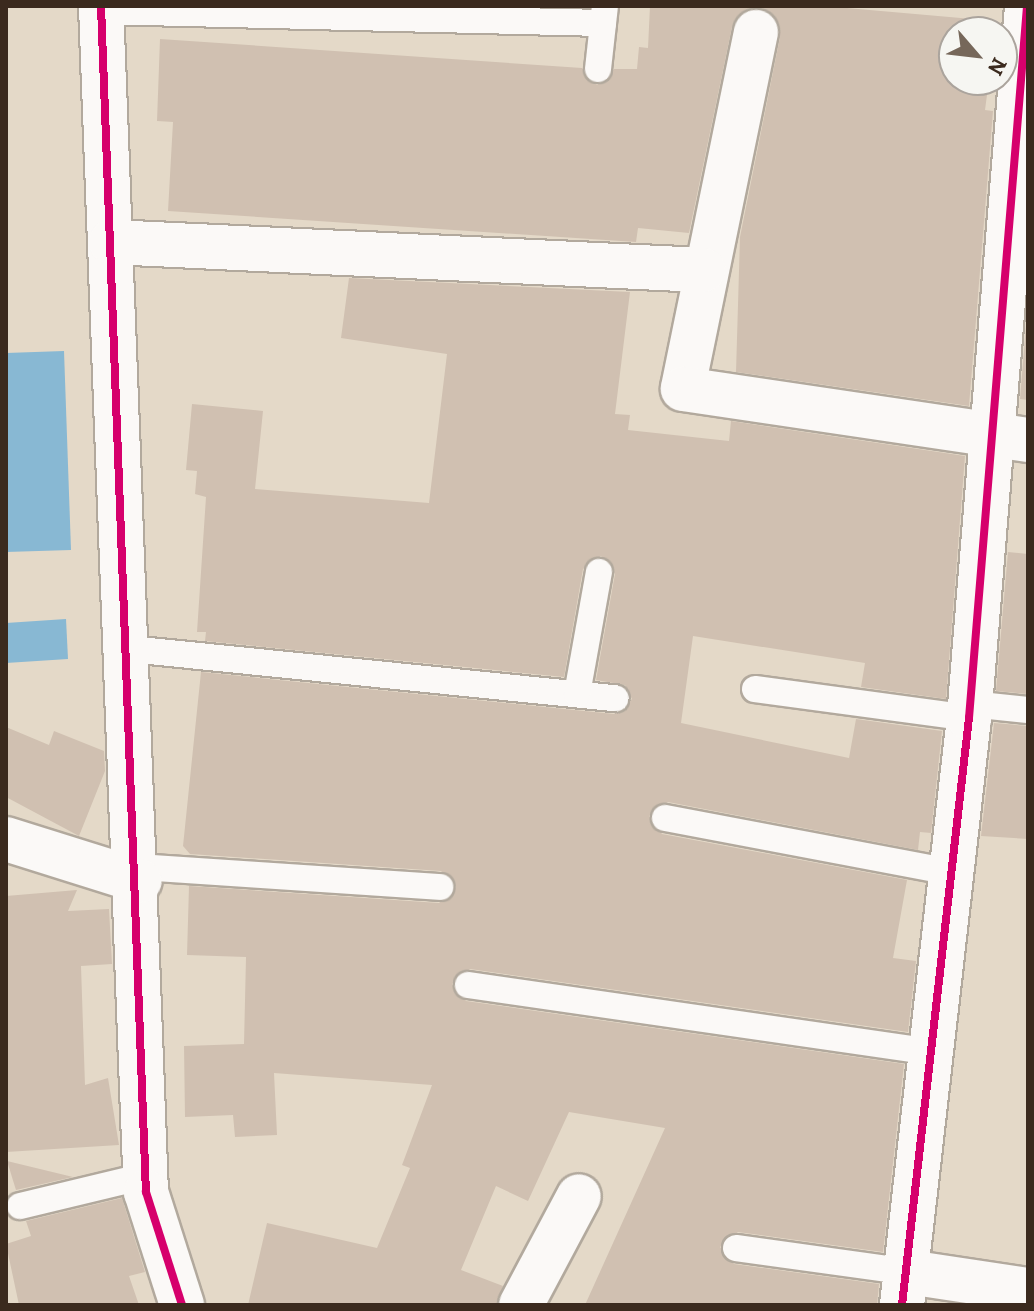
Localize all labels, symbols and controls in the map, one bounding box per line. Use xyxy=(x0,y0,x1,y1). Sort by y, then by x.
north arrow xyxy=(938,16,1018,96)
text: N xyxy=(980,52,1014,80)

